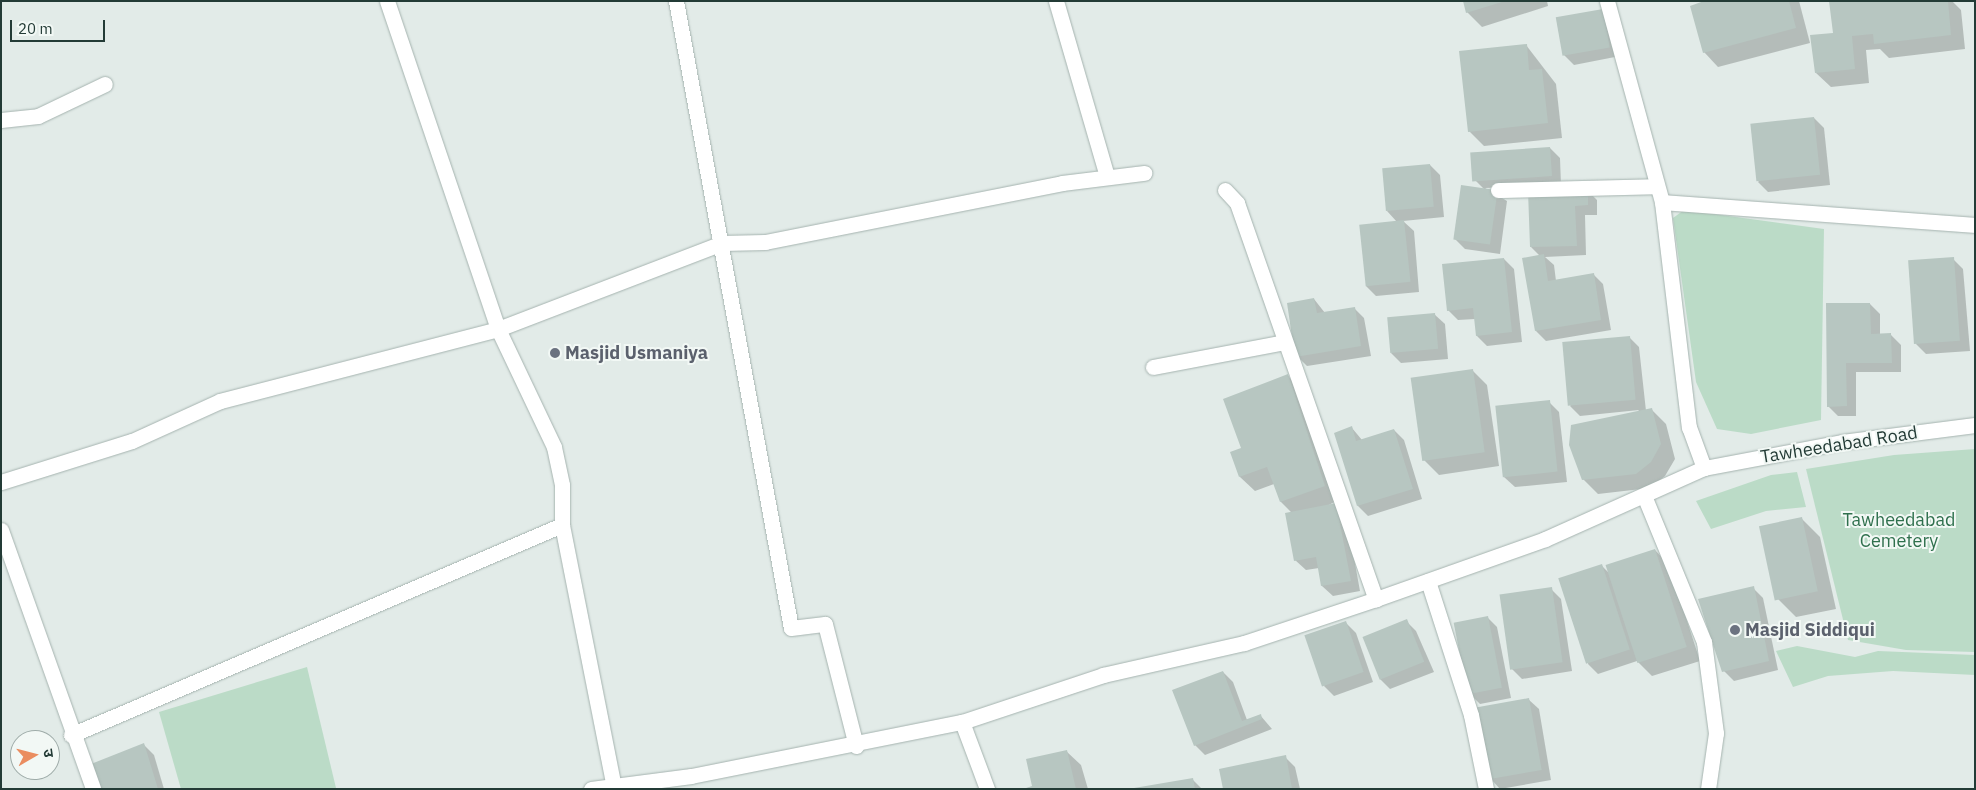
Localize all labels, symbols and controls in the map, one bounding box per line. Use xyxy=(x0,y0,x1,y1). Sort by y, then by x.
scale bar xyxy=(12,10,108,42)
text: 20 m xyxy=(18,19,53,38)
place label: Masjid Usmaniya xyxy=(565,342,708,364)
marker: Masjid Usmaniya xyxy=(549,347,561,359)
street label: Tawheedabad Road xyxy=(1759,422,1919,468)
park label: Tawheedabad Cemetery xyxy=(1843,510,1955,552)
place label: Masjid Siddiqui xyxy=(1745,619,1875,641)
marker: Masjid Siddiqui xyxy=(1729,624,1741,636)
north arrow xyxy=(10,730,60,780)
text: उ xyxy=(39,748,58,758)

